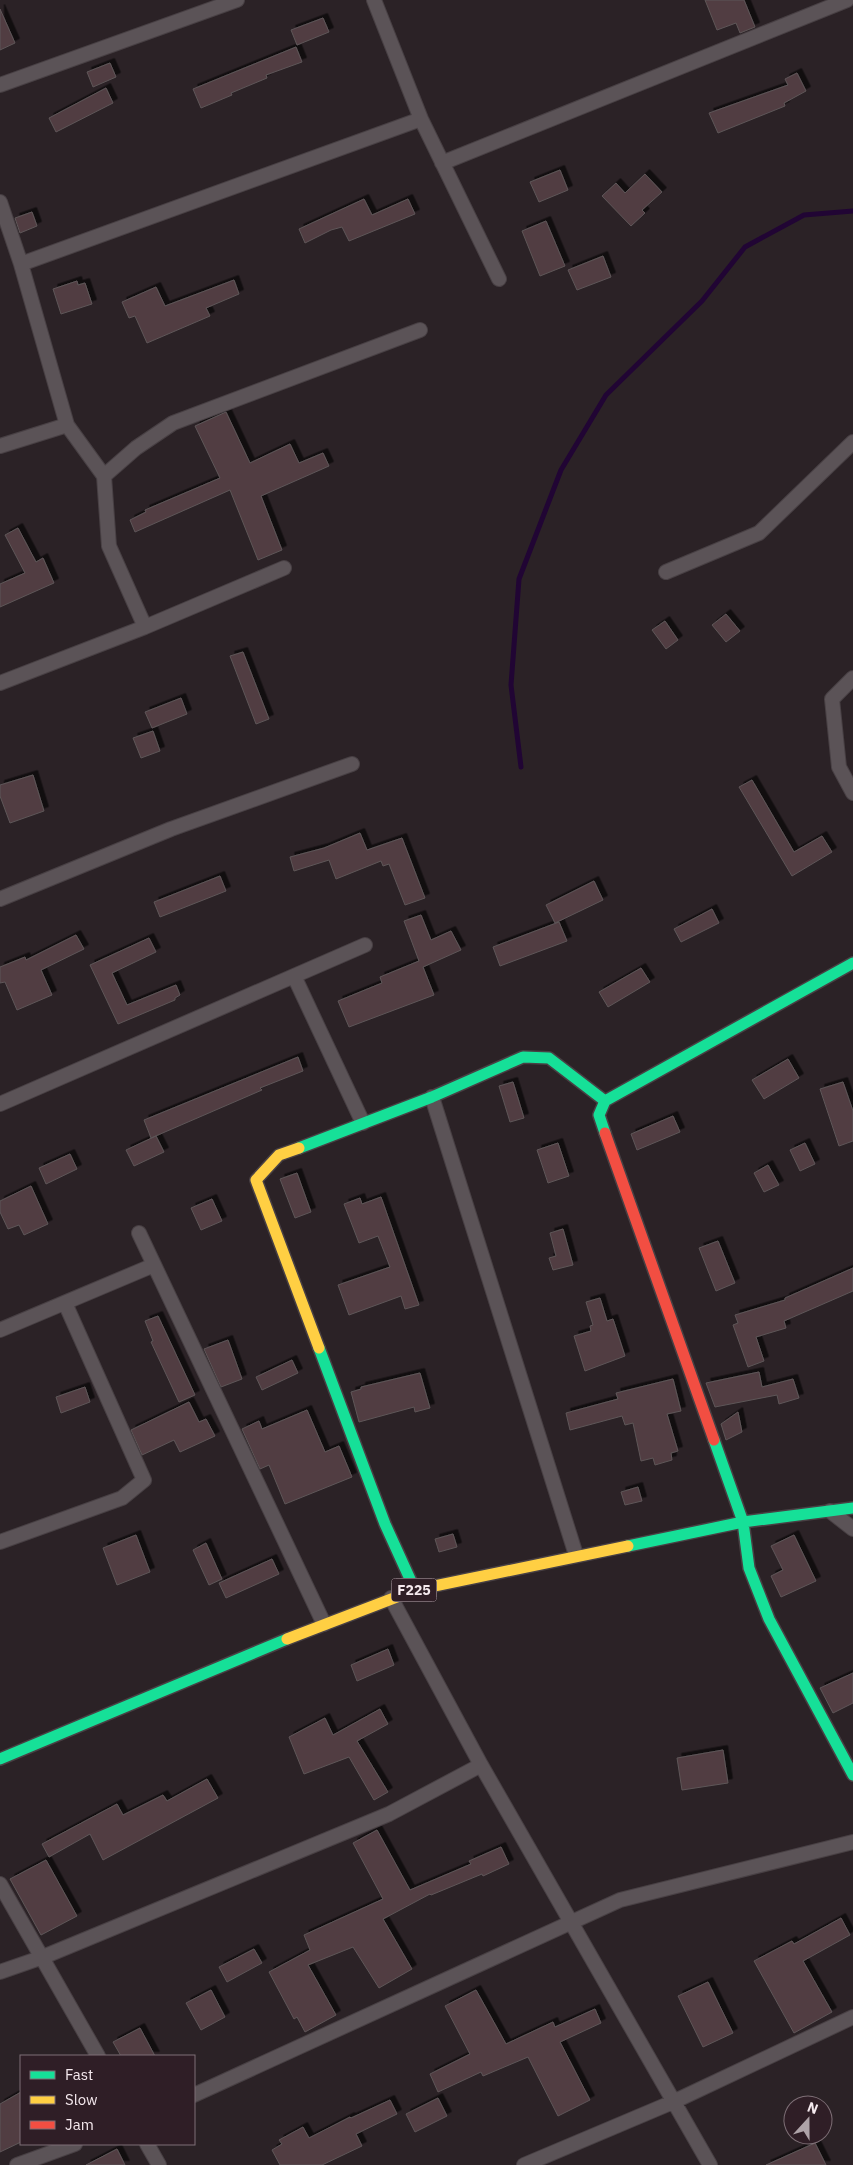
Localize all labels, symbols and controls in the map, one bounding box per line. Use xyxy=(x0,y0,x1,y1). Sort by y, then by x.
road number: F225 xyxy=(392,1578,436,1602)
legend xyxy=(20,2055,195,2145)
text: Fast xyxy=(65,2065,93,2084)
text: Slow xyxy=(65,2090,98,2109)
north arrow xyxy=(783,2095,833,2145)
text: N xyxy=(805,2098,821,2118)
text: Jam xyxy=(65,2115,94,2134)

